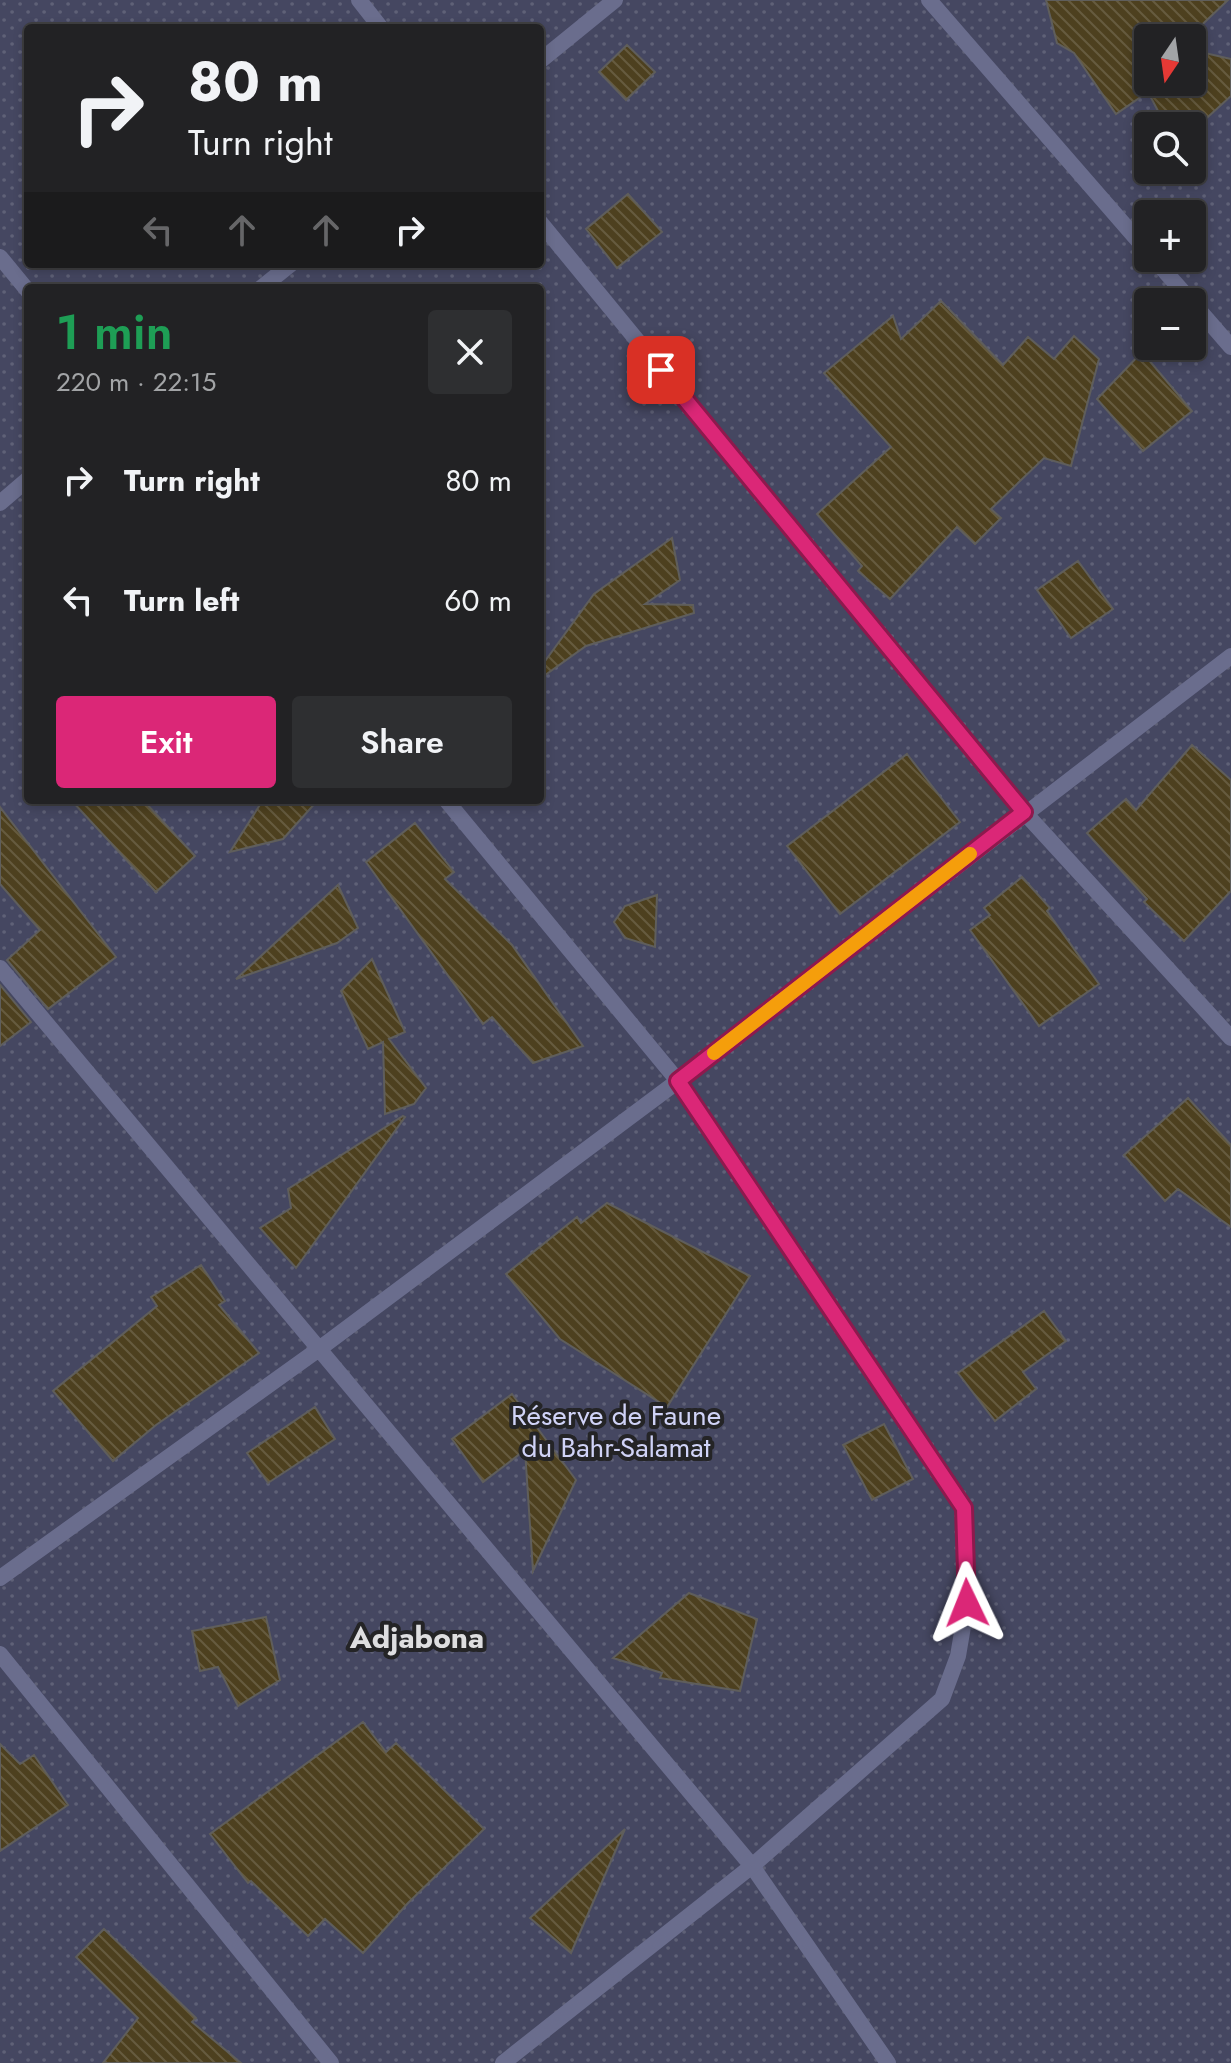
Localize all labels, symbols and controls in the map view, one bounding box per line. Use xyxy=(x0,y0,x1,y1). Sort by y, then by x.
north arrow xyxy=(1134,24,1206,96)
map controls xyxy=(1134,24,1206,360)
text: 80 m xyxy=(188,41,323,122)
icon: right xyxy=(56,56,160,160)
button: search xyxy=(1134,112,1206,184)
text: Turn right xyxy=(188,116,333,168)
button: + xyxy=(1134,200,1206,272)
icon: left xyxy=(136,208,180,252)
icon: ahead xyxy=(220,208,264,252)
icon: ahead xyxy=(304,208,348,252)
icon: right xyxy=(388,208,432,252)
button: − xyxy=(1134,288,1206,360)
text: 1 min xyxy=(56,298,173,367)
button: close xyxy=(428,310,512,394)
pin xyxy=(627,336,695,404)
icon: arrive xyxy=(639,348,683,392)
text: 220 m · 22:15 xyxy=(56,363,216,401)
icon: right xyxy=(56,458,100,502)
text: Turn right xyxy=(124,459,260,502)
text: 80 m xyxy=(445,459,512,502)
icon: left xyxy=(56,578,100,622)
text: Turn left xyxy=(124,579,239,622)
text: 60 m xyxy=(444,579,512,622)
button: Exit xyxy=(56,696,276,788)
button: Share xyxy=(292,696,512,788)
park label: Réserve de Faune du Bahr-Salamat xyxy=(511,1395,721,1468)
position arrow xyxy=(925,1561,1009,1645)
district label: Adjabona xyxy=(349,1616,484,1659)

